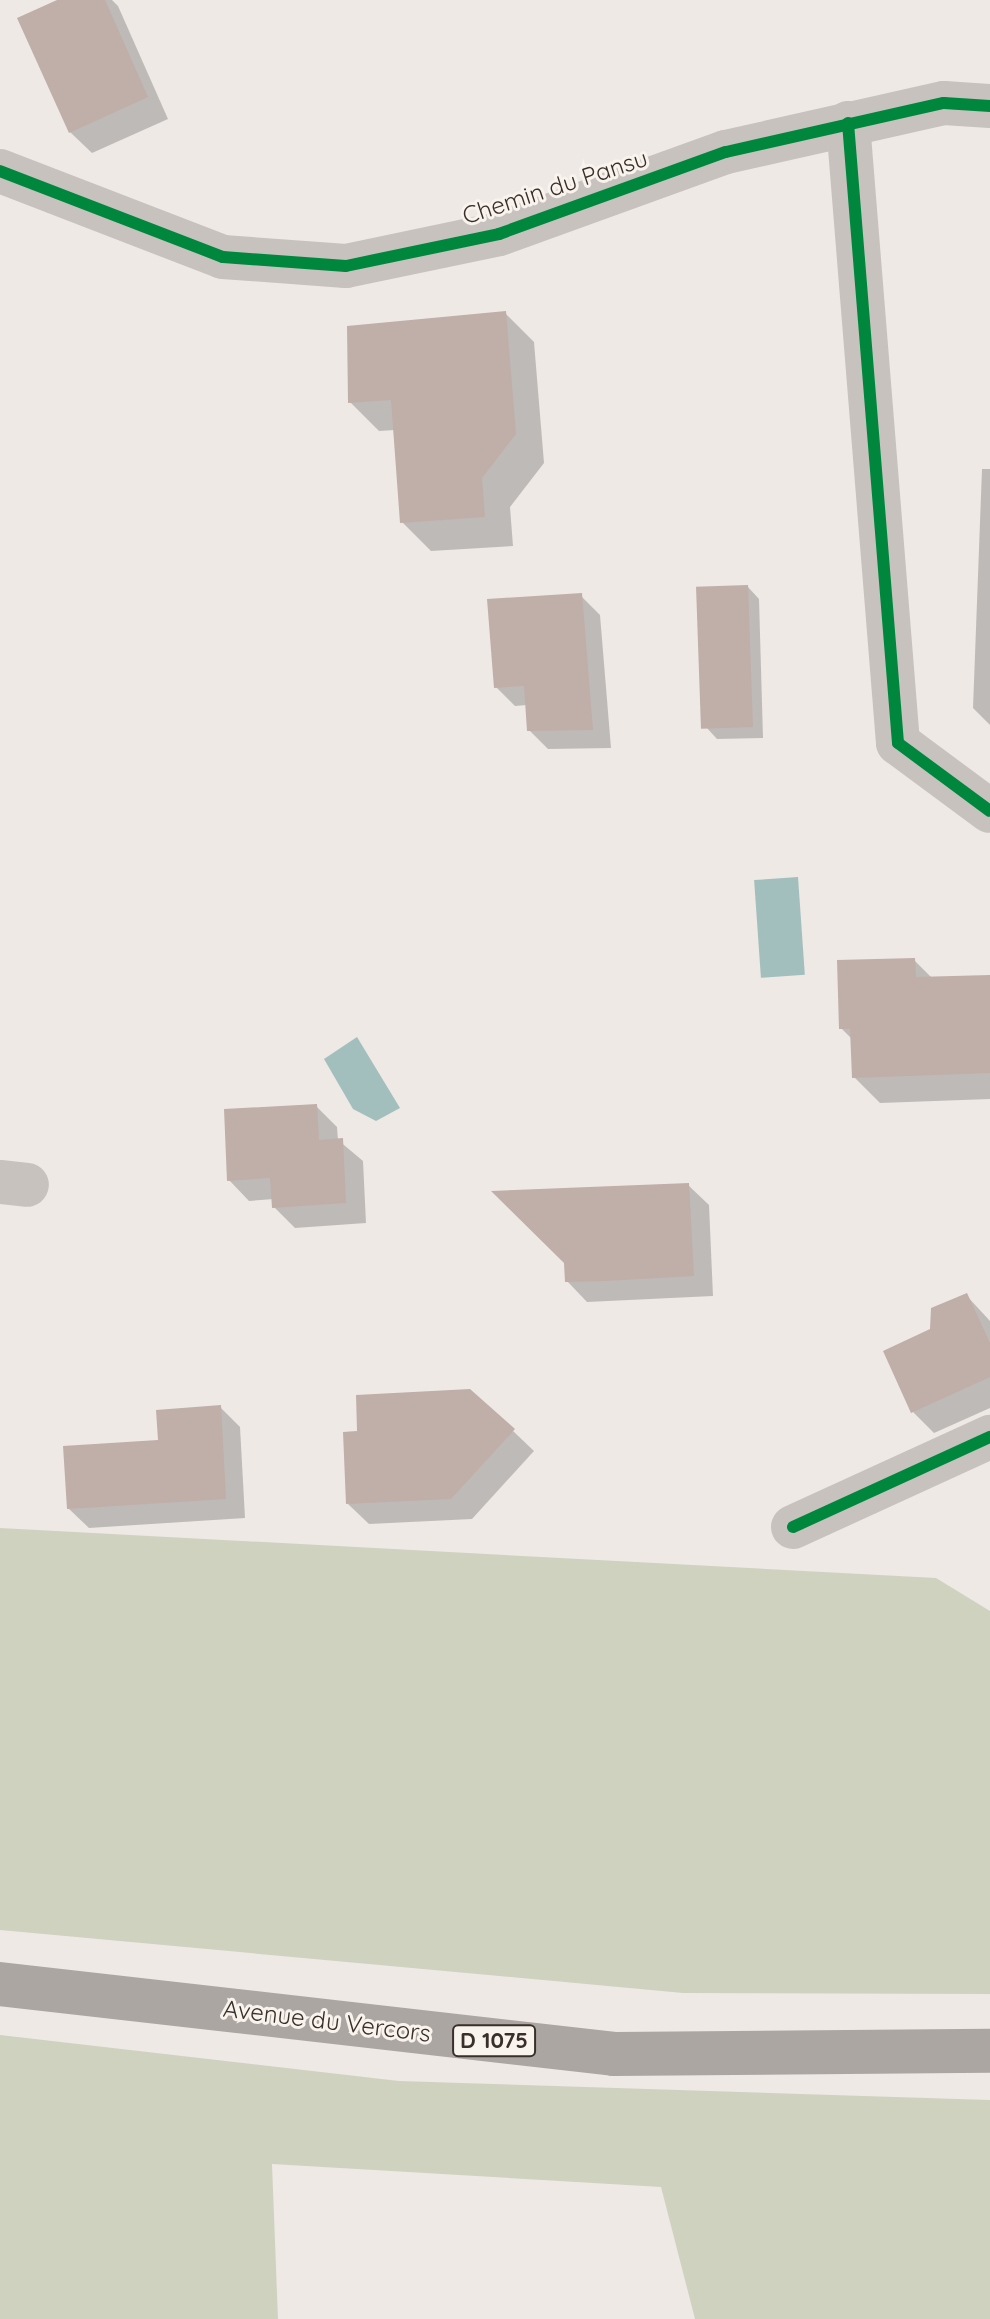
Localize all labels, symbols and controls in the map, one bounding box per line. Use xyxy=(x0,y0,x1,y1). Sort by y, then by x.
street label: Chemin du Pansu xyxy=(459,143,651,231)
street label: Avenue du Vercors xyxy=(222,1994,432,2048)
road number: D 1075 xyxy=(452,2023,536,2059)

